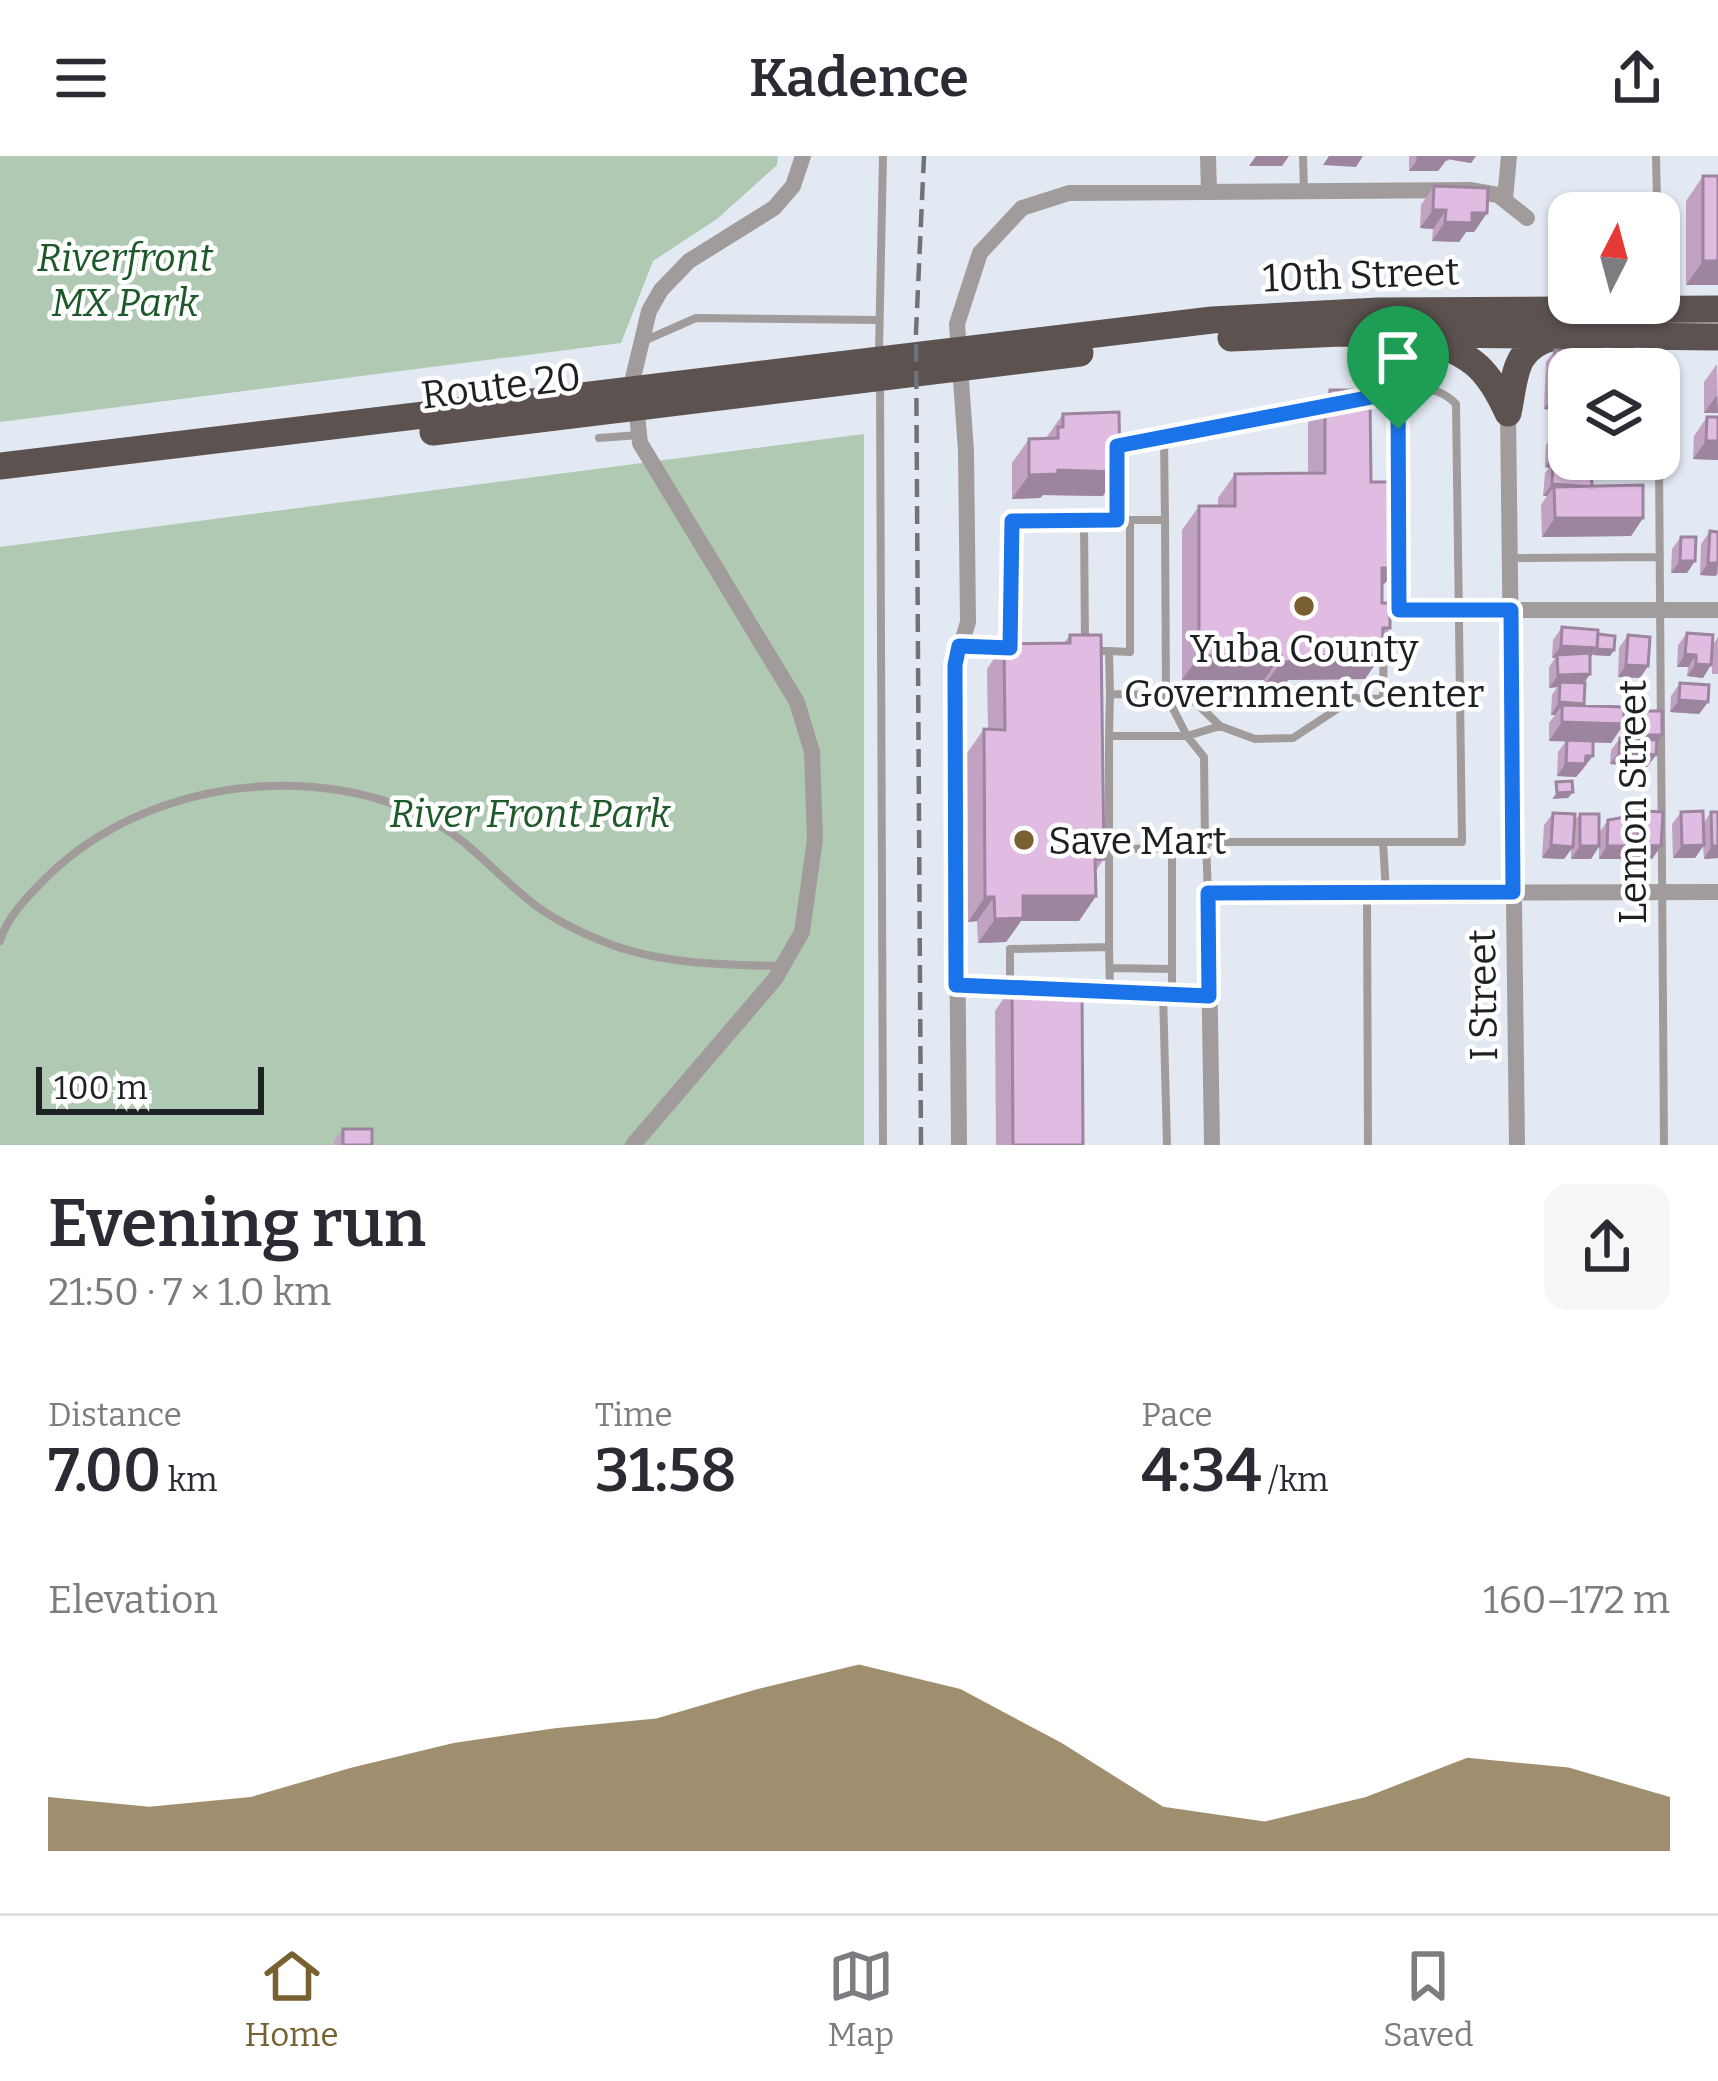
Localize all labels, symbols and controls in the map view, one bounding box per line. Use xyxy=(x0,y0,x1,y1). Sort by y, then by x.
icon: menu xyxy=(48,45,114,111)
icon: share xyxy=(1604,45,1670,111)
text: Kadence xyxy=(749,46,969,110)
north arrow xyxy=(1548,192,1680,324)
map controls xyxy=(1548,192,1680,480)
park label: Riverfront MX Park xyxy=(37,235,214,326)
street label: 10th Street xyxy=(1262,249,1460,301)
pin xyxy=(1347,306,1449,429)
icon: arrive xyxy=(1365,324,1431,390)
button: layers xyxy=(1548,348,1680,480)
street label: Route 20 xyxy=(419,353,584,419)
marker: Yuba County Government Center xyxy=(1291,593,1317,619)
place label: Yuba County Government Center xyxy=(1124,626,1484,717)
street label: Lemon Street xyxy=(1610,680,1656,924)
park label: River Front Park xyxy=(389,791,671,837)
place label: Save Mart xyxy=(1048,818,1227,864)
marker: Save Mart xyxy=(1011,827,1037,853)
street label: I Street xyxy=(1459,929,1507,1061)
scale bar xyxy=(36,1061,264,1114)
text: 100 m xyxy=(54,1068,148,1108)
text: Evening run xyxy=(48,1184,426,1263)
button: share xyxy=(1544,1184,1670,1310)
text: 21:50 · 7 × 1.0 km xyxy=(48,1269,331,1315)
text: Distance xyxy=(48,1395,182,1435)
text: Time xyxy=(595,1395,673,1435)
text: Pace xyxy=(1141,1395,1213,1435)
text: 7.00 xyxy=(48,1435,161,1507)
text: 31:58 xyxy=(595,1435,737,1507)
text: 4:34 xyxy=(1141,1435,1261,1507)
text: km xyxy=(161,1460,217,1500)
text: /km xyxy=(1261,1460,1329,1500)
text: Elevation xyxy=(48,1577,218,1623)
text: 160–172 m xyxy=(1483,1577,1670,1623)
tab: Home xyxy=(244,1943,339,2055)
tab: Map xyxy=(828,1943,894,2055)
tab: Saved xyxy=(1383,1943,1474,2055)

